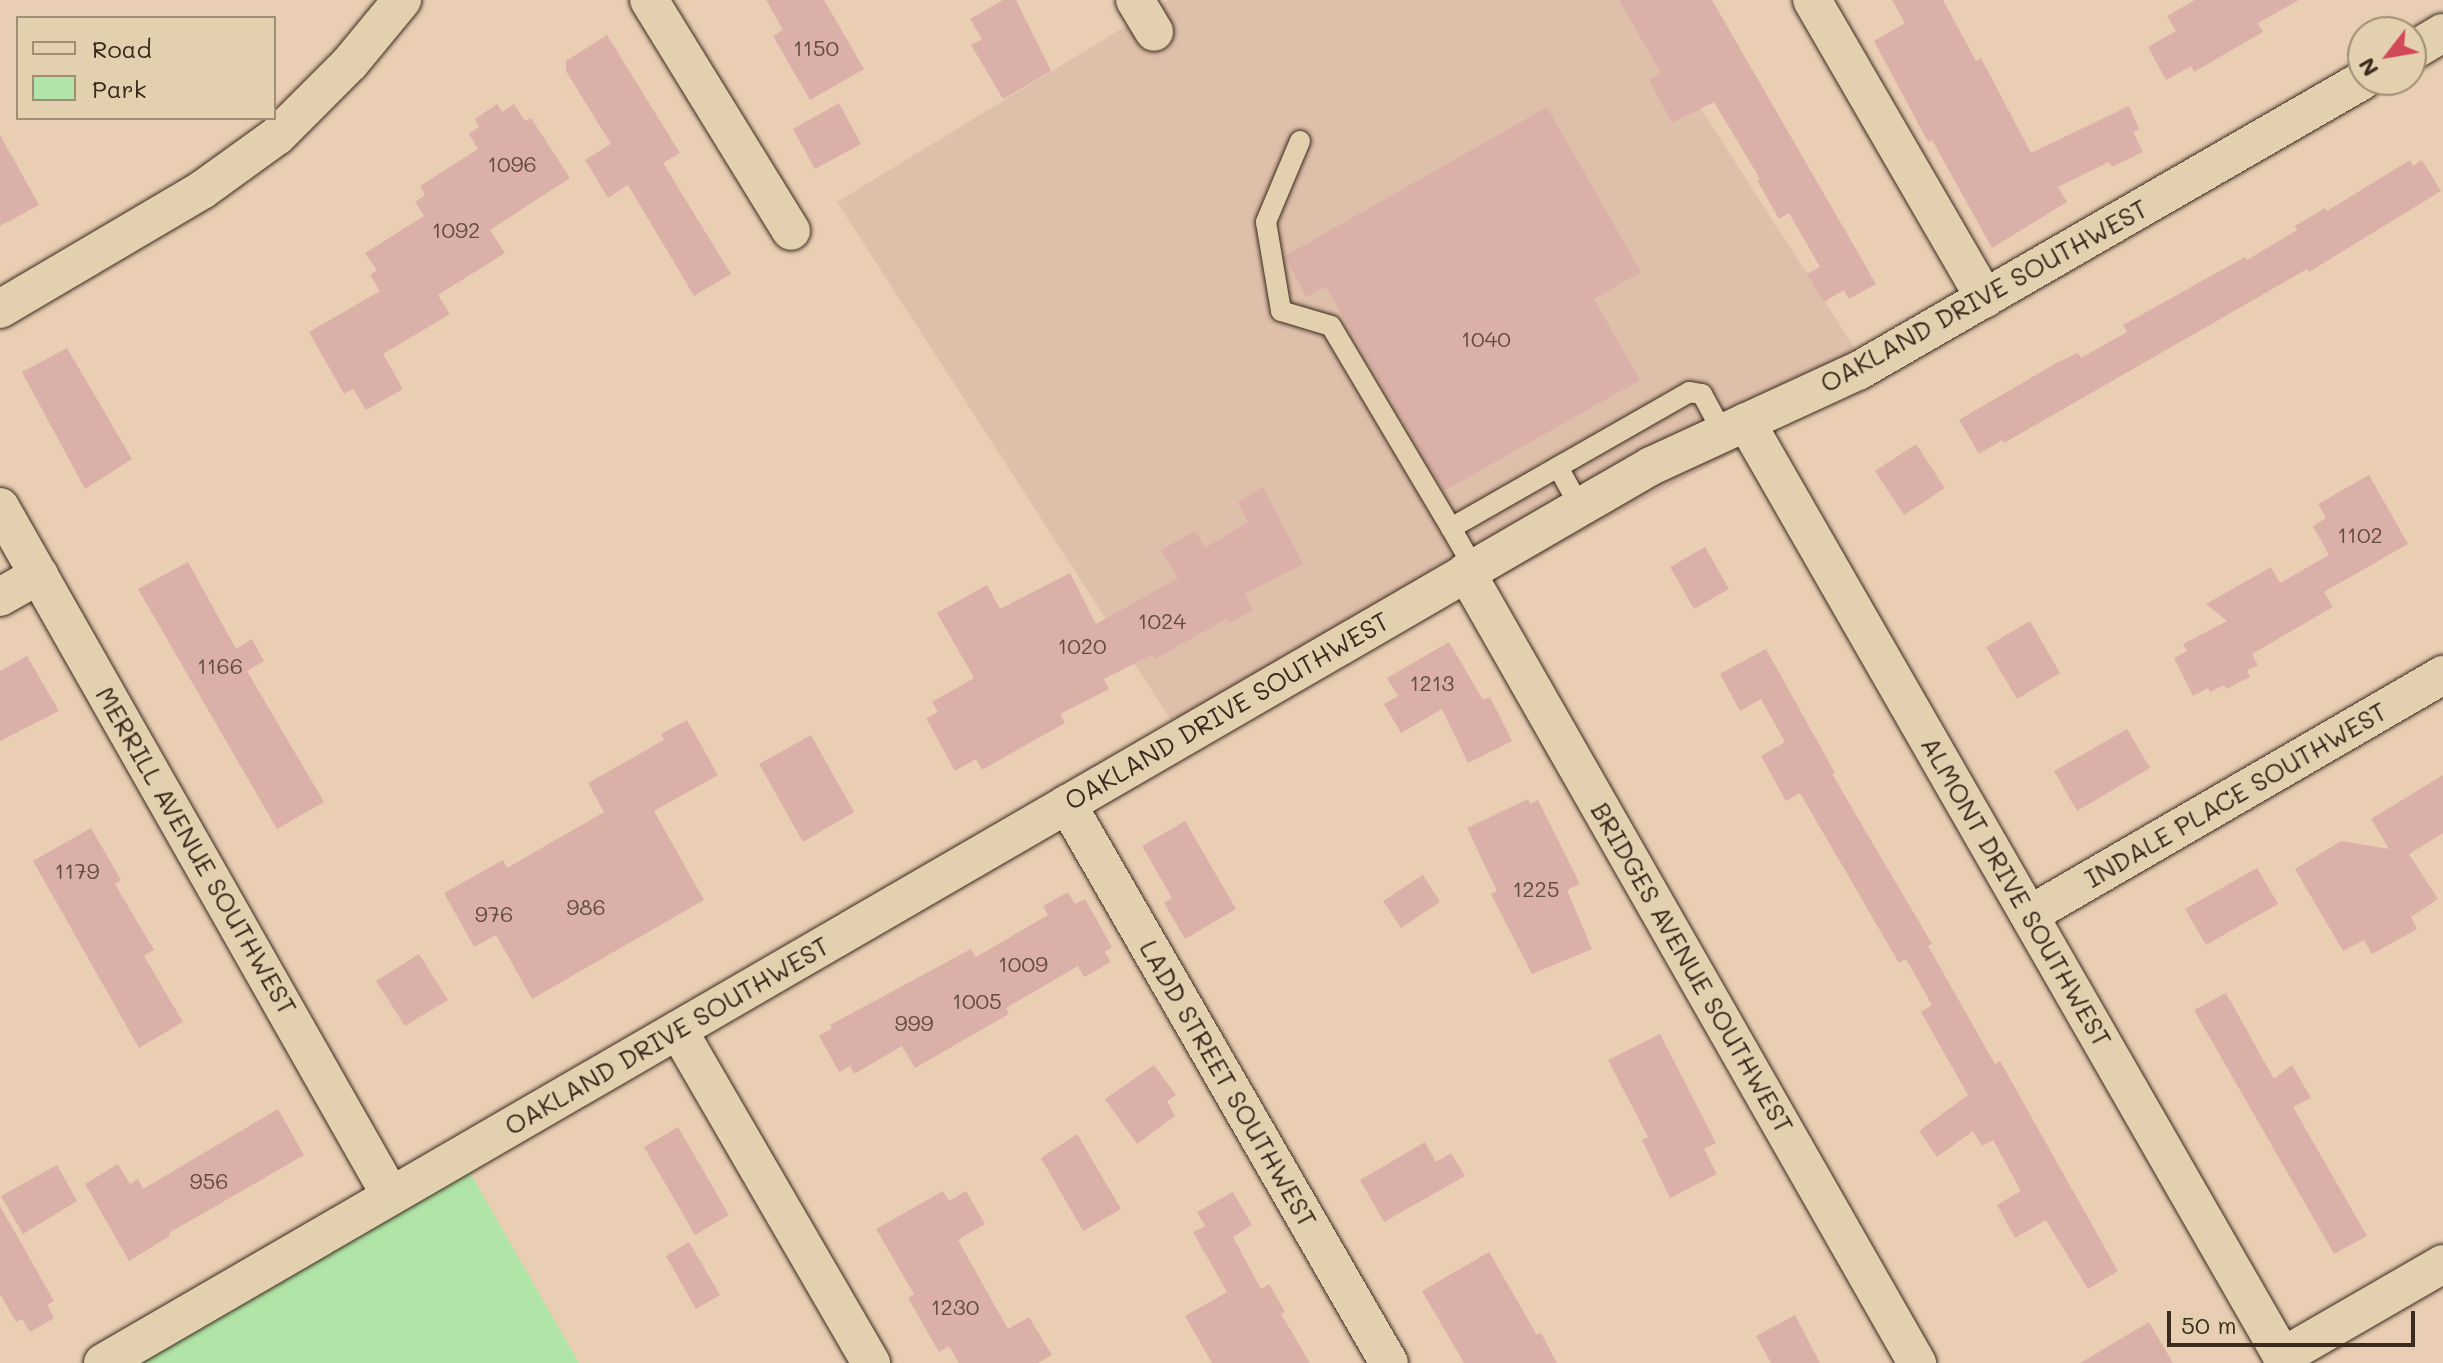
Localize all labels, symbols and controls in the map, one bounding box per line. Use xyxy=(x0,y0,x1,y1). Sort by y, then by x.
legend xyxy=(16,16,276,120)
north arrow xyxy=(2347,16,2427,96)
text: Road xyxy=(92,33,152,64)
house number: 1150 xyxy=(793,35,839,61)
text: N xyxy=(2351,53,2384,82)
text: Park xyxy=(92,73,146,104)
house number: 1096 xyxy=(487,151,537,177)
street label: OAKLAND DRIVE SOUTHWEST xyxy=(1815,193,2153,399)
house number: 1092 xyxy=(432,217,480,243)
house number: 1040 xyxy=(1461,326,1511,352)
house number: 1102 xyxy=(2337,522,2383,548)
street label: OAKLAND DRIVE SOUTHWEST xyxy=(1059,605,1395,817)
house number: 1024 xyxy=(1138,608,1186,634)
house number: 1020 xyxy=(1057,633,1107,659)
house number: 1166 xyxy=(197,653,243,679)
house number: 1213 xyxy=(1410,670,1454,696)
street label: MERRILL AVENUE SOUTHWEST xyxy=(89,681,303,1021)
street label: INDALE PLACE SOUTHWEST xyxy=(2079,696,2393,894)
street label: ALMONT DRIVE SOUTHWEST xyxy=(1914,731,2118,1053)
street label: BRIDGES AVENUE SOUTHWEST xyxy=(1584,797,1800,1139)
house number: 1179 xyxy=(55,858,99,884)
house number: 1225 xyxy=(1512,876,1560,902)
house number: 986 xyxy=(566,894,606,920)
house number: 976 xyxy=(475,901,513,927)
street label: OAKLAND DRIVE SOUTHWEST xyxy=(499,930,835,1142)
street label: LADD STREET SOUTHWEST xyxy=(1133,935,1323,1233)
house number: 1009 xyxy=(998,951,1048,977)
house number: 1005 xyxy=(952,988,1002,1014)
house number: 999 xyxy=(894,1010,934,1036)
house number: 956 xyxy=(189,1168,229,1194)
house number: 1230 xyxy=(931,1294,979,1320)
scale bar xyxy=(2171,1295,2419,1345)
text: 50 m xyxy=(2181,1309,2237,1340)

